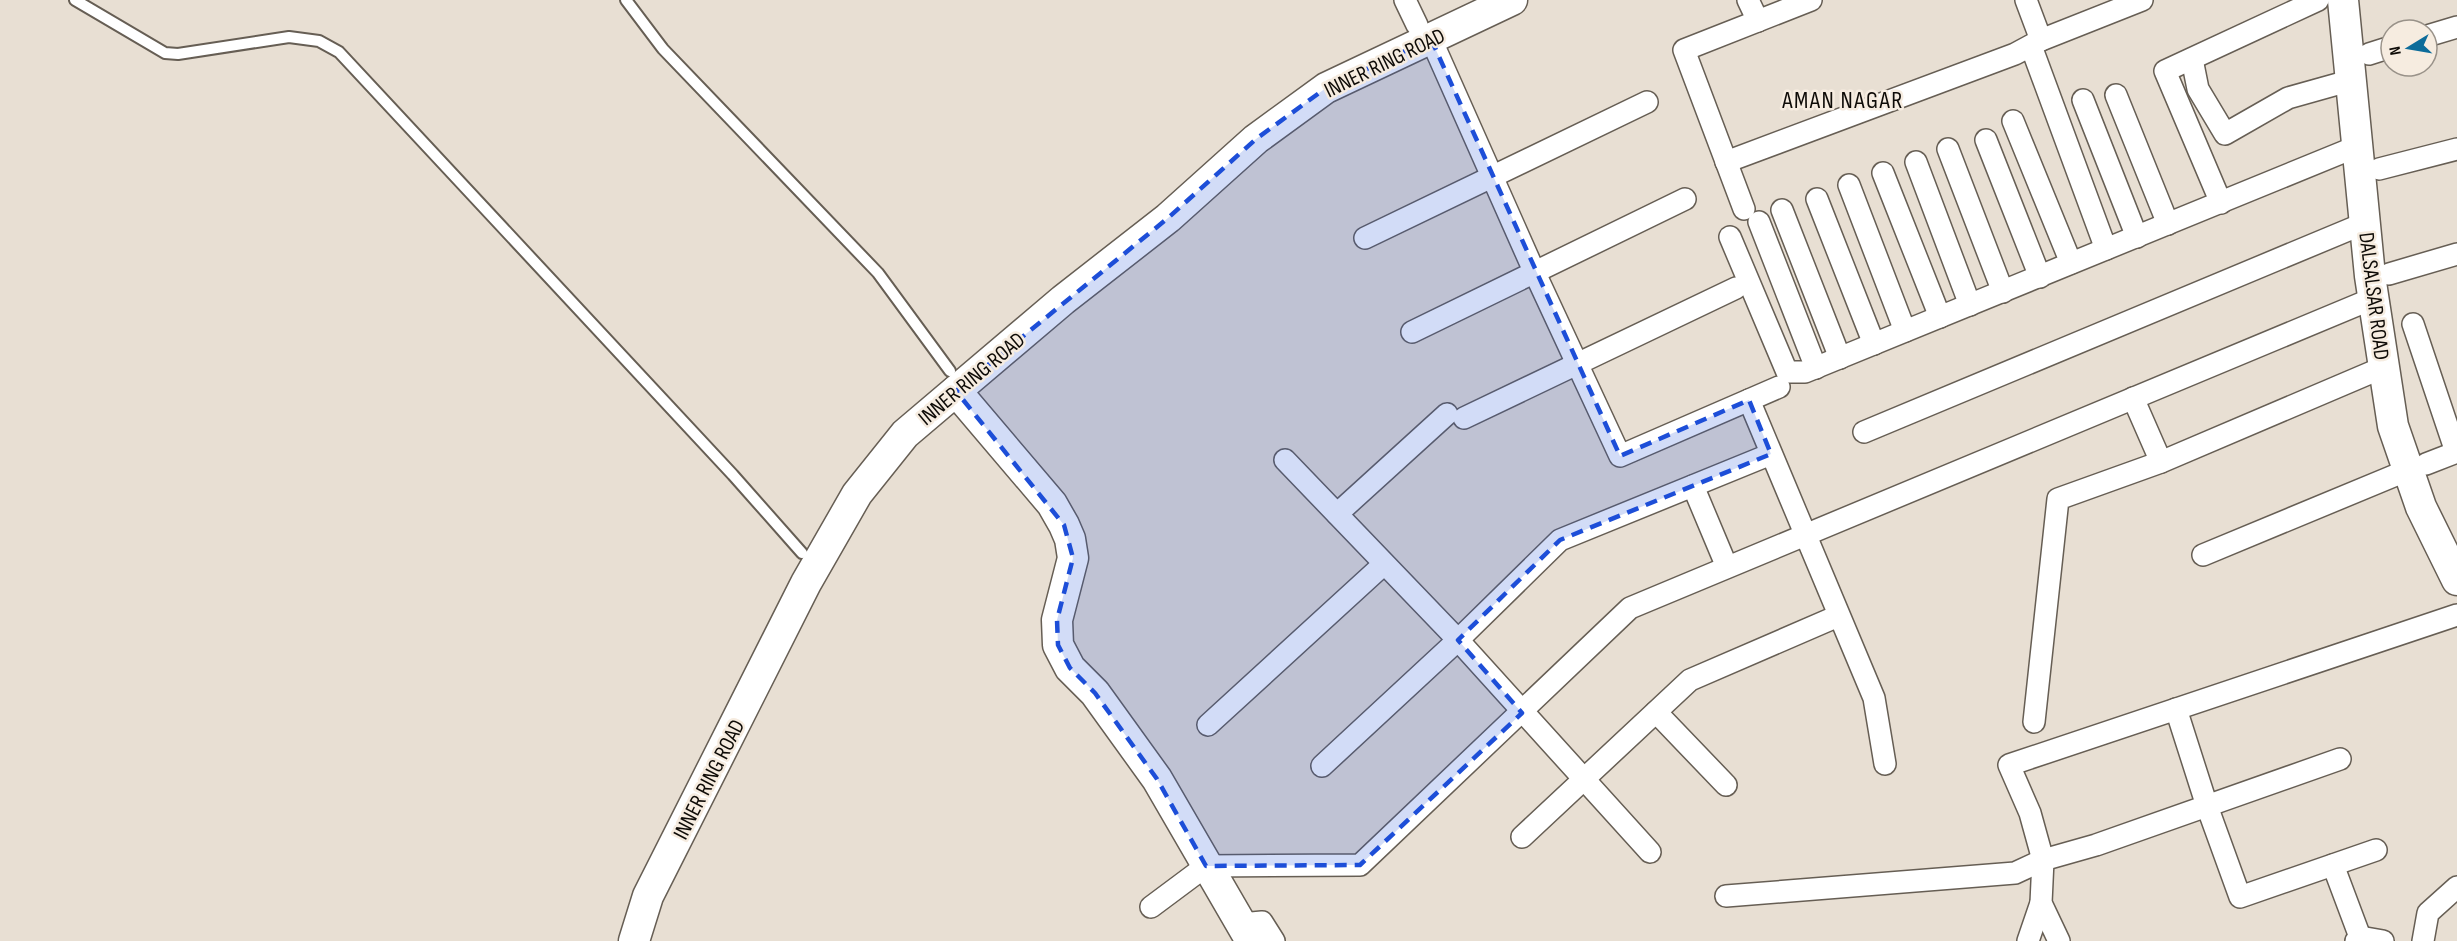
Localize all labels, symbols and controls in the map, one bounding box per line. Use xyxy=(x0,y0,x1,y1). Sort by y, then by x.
north arrow xyxy=(2379,18,2439,78)
street label: INNER RING ROAD xyxy=(1320,23,1449,104)
text: N xyxy=(2386,45,2406,57)
district label: AMAN NAGAR xyxy=(1781,86,1904,115)
street label: DALSALSAR ROAD xyxy=(2352,231,2395,362)
street label: INNER RING ROAD xyxy=(913,327,1031,432)
street label: INNER RING ROAD xyxy=(668,715,751,844)

